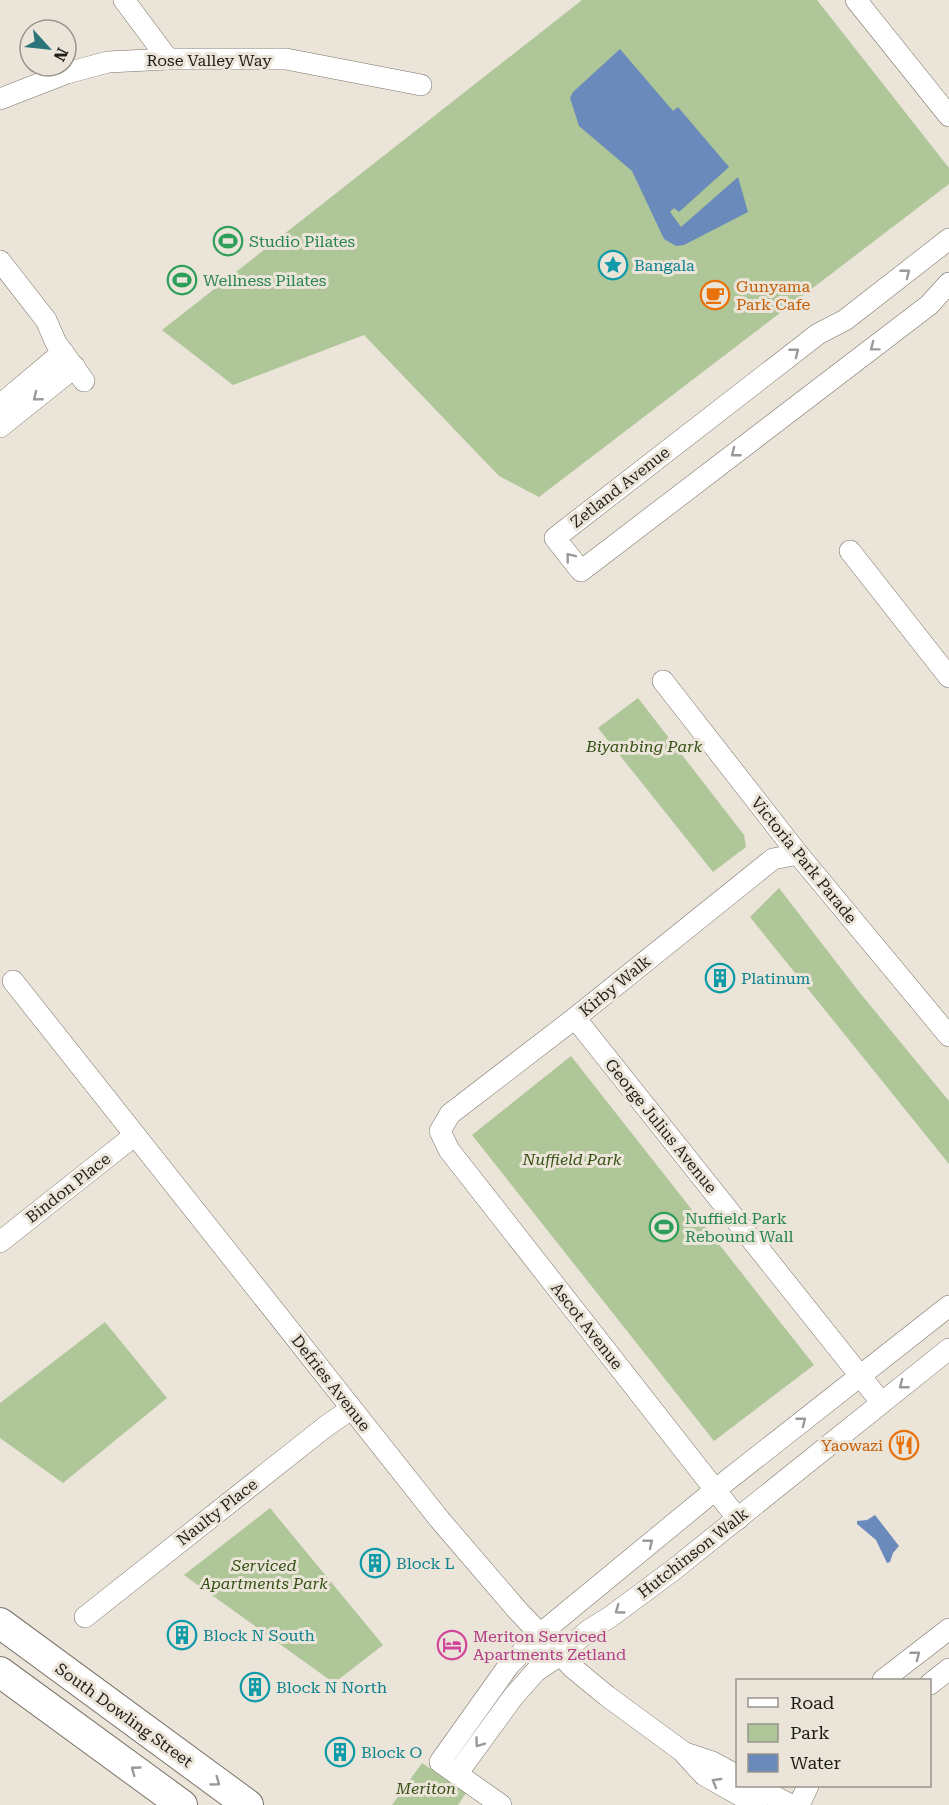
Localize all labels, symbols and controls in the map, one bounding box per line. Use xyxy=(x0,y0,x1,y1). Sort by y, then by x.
north arrow xyxy=(18,18,78,78)
text: N xyxy=(50,45,72,64)
street label: Rose Valley Way xyxy=(146,51,272,70)
sports icon: Studio Pilates xyxy=(212,225,244,257)
place label: Studio Pilates xyxy=(249,232,356,251)
place icon: Bangala xyxy=(597,249,629,281)
place label: Bangala xyxy=(634,256,695,275)
sports icon: Wellness Pilates xyxy=(166,264,198,296)
one-way arrow xyxy=(899,269,910,280)
place label: Wellness Pilates xyxy=(203,271,327,290)
place label: Gunyama Park Cafe xyxy=(736,277,811,314)
cafe icon: Gunyama Park Cafe xyxy=(699,279,731,311)
one-way arrow xyxy=(869,339,880,350)
one-way arrow xyxy=(789,348,800,359)
one-way arrow xyxy=(33,390,44,401)
street label: Zetland Avenue xyxy=(567,442,673,532)
one-way arrow xyxy=(731,446,742,457)
one-way arrow xyxy=(566,553,577,564)
park label: Biyanbing Park xyxy=(585,737,702,756)
street label: Victoria Park Parade xyxy=(747,793,861,927)
street label: Kirby Walk xyxy=(576,952,654,1020)
building icon: Platinum xyxy=(704,962,736,994)
place label: Platinum xyxy=(741,969,811,988)
street label: George Julius Avenue xyxy=(601,1055,721,1197)
street label: Bindon Place xyxy=(22,1149,114,1227)
park label: Nuffield Park xyxy=(521,1150,622,1169)
place label: Nuffield Park Rebound Wall xyxy=(685,1209,793,1246)
sports icon: Nuffield Park Rebound Wall xyxy=(648,1211,680,1243)
street label: Ascot Avenue xyxy=(547,1279,627,1373)
street label: Defries Avenue xyxy=(288,1331,375,1435)
one-way arrow xyxy=(899,1377,910,1388)
one-way arrow xyxy=(795,1417,806,1428)
restaurant icon: Yaowazi xyxy=(888,1429,920,1461)
place label: Yaowazi xyxy=(821,1436,883,1455)
street label: Naulty Place xyxy=(173,1475,261,1549)
street label: Hutchinson Walk xyxy=(634,1504,752,1602)
one-way arrow xyxy=(643,1539,654,1550)
building icon: Block L xyxy=(359,1547,391,1579)
place label: Block L xyxy=(396,1554,455,1573)
park label: Serviced Apartments Park xyxy=(199,1556,328,1593)
one-way arrow xyxy=(614,1603,625,1614)
building icon: Block N South xyxy=(166,1619,198,1651)
place label: Block N South xyxy=(203,1626,315,1645)
place label: Meriton Serviced Apartments Zetland xyxy=(473,1627,626,1664)
hotel icon: Meriton Serviced Apartments Zetland xyxy=(436,1629,468,1661)
one-way arrow xyxy=(909,1651,920,1662)
street label: South Dowling Street xyxy=(52,1659,196,1771)
building icon: Block N North xyxy=(239,1671,271,1703)
place label: Block N North xyxy=(276,1678,387,1697)
legend xyxy=(736,1679,931,1787)
text: Road xyxy=(790,1692,835,1713)
text: Park xyxy=(790,1722,830,1743)
building icon: Block O xyxy=(324,1736,356,1768)
one-way arrow xyxy=(476,1737,487,1748)
place label: Block O xyxy=(361,1743,422,1762)
text: Water xyxy=(790,1752,841,1773)
one-way arrow xyxy=(130,1767,141,1778)
one-way arrow xyxy=(210,1775,221,1786)
one-way arrow xyxy=(712,1778,722,1789)
park label: Meriton xyxy=(395,1779,456,1798)

